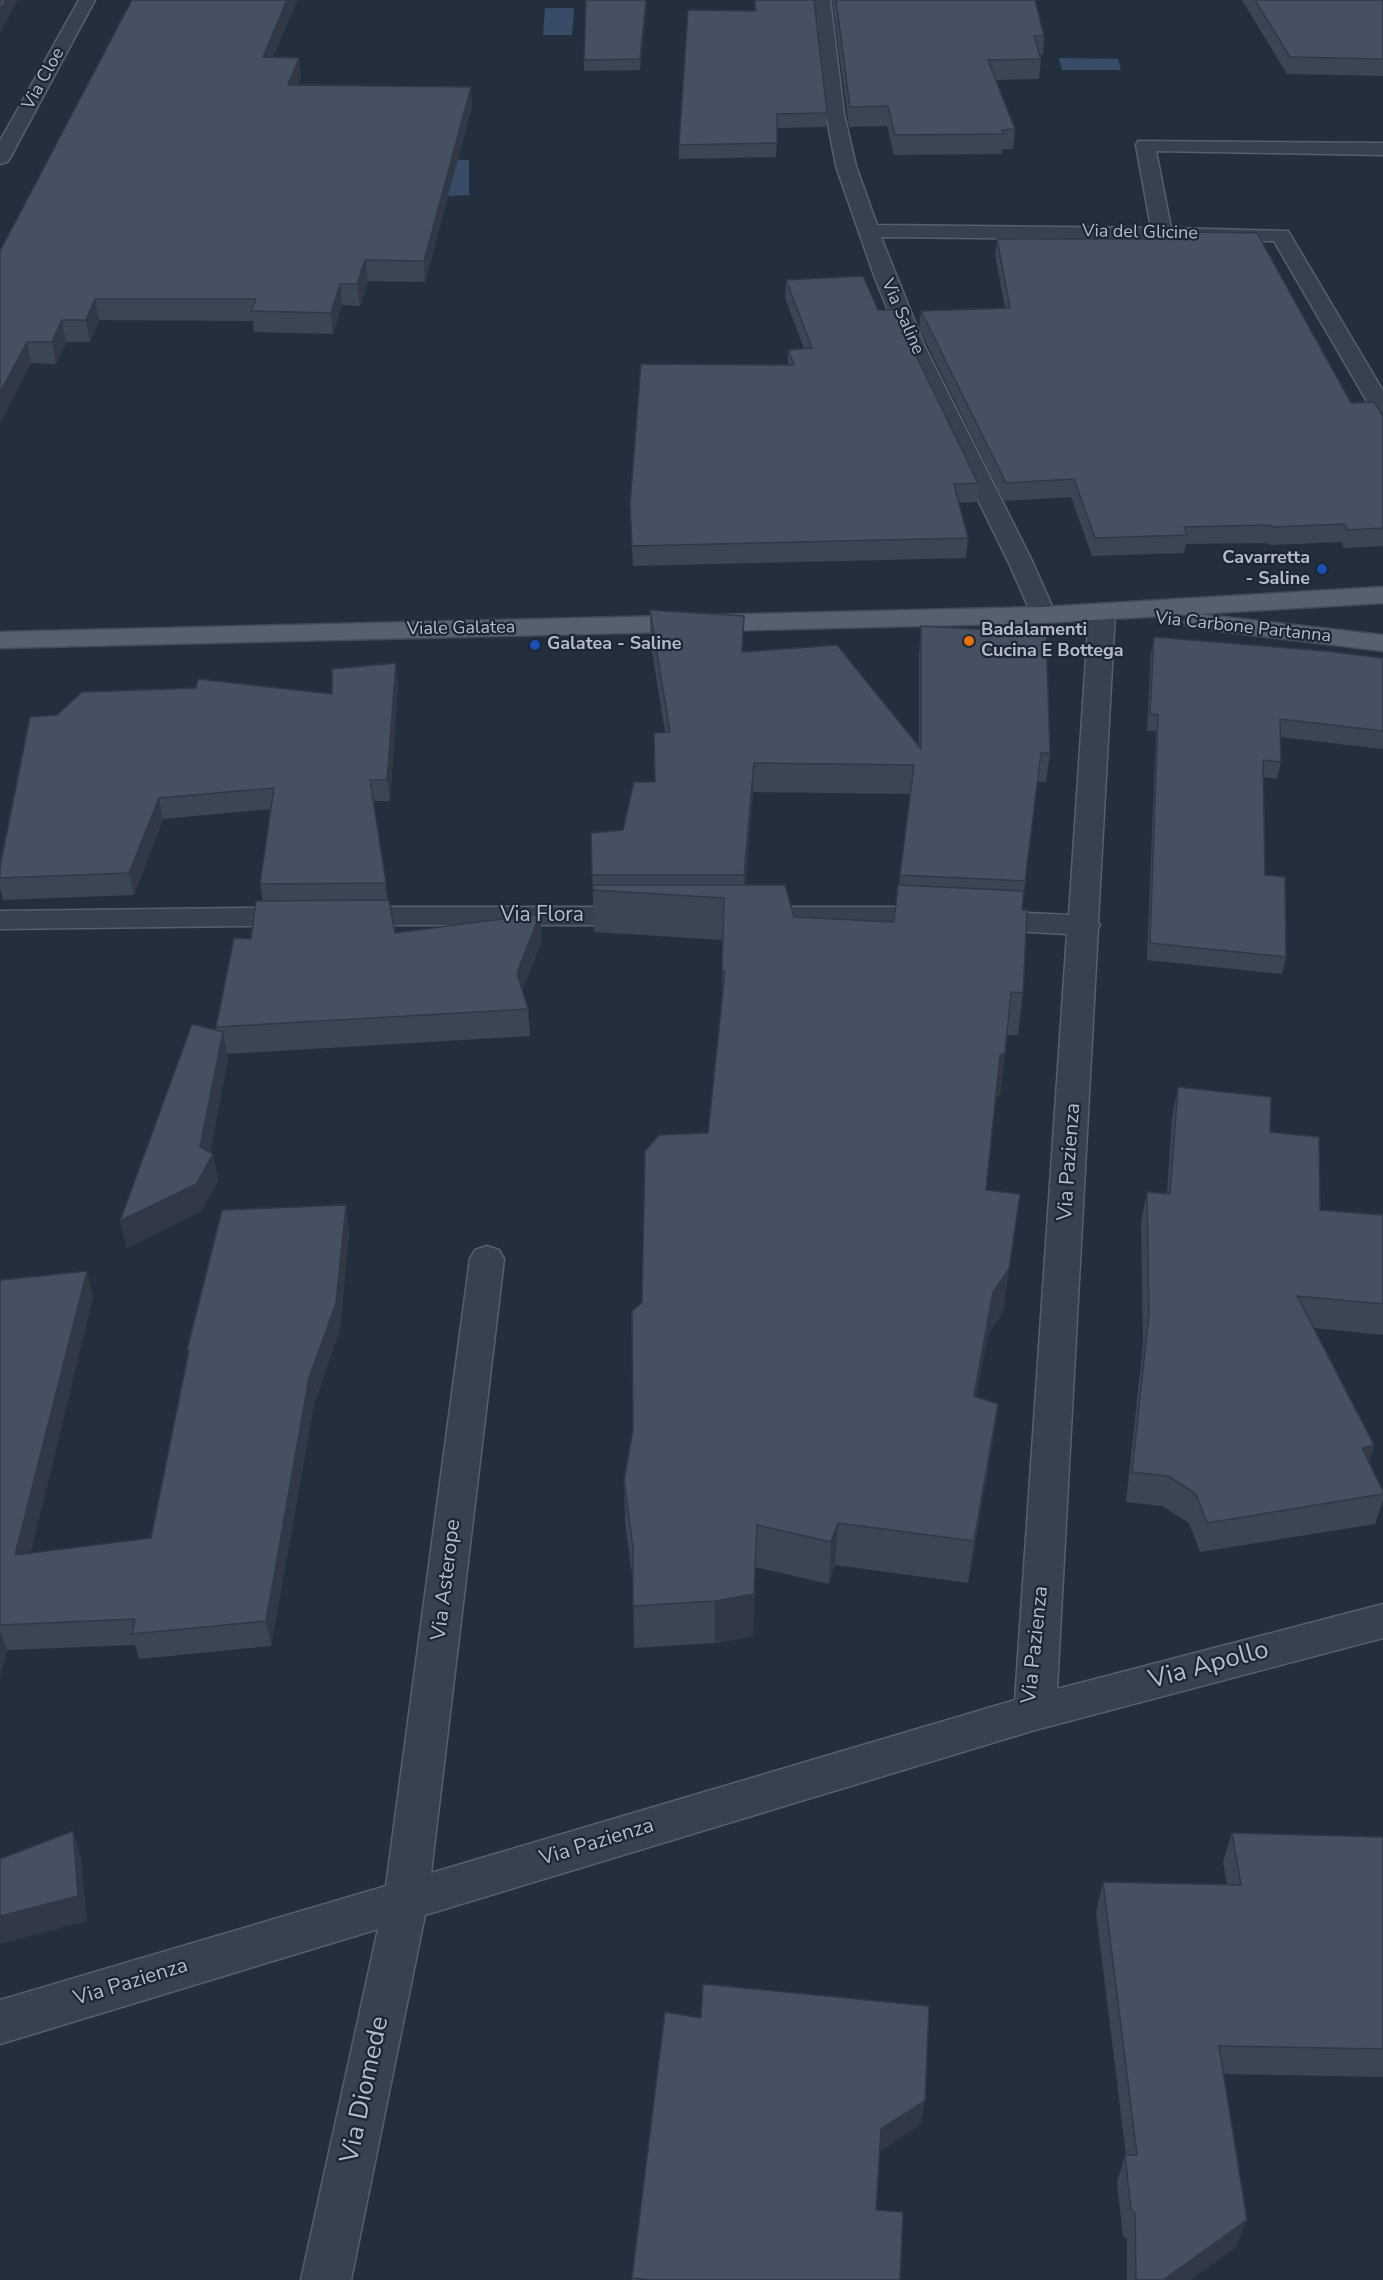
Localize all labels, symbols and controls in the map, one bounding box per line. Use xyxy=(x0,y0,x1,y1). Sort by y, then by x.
street label: Via Cloe xyxy=(18,44,70,114)
street label: Via del Glicine xyxy=(1082,221,1198,245)
street label: Via Saline xyxy=(876,276,928,358)
place label: Cavarretta - Saline xyxy=(1222,548,1310,590)
marker: Cavarretta - Saline xyxy=(1315,562,1329,576)
street label: Via Carbone Partanna xyxy=(1154,608,1332,648)
street label: Viale Galatea xyxy=(407,617,515,641)
place label: Badalamenti Cucina E Bottega xyxy=(981,620,1124,662)
place label: Galatea - Saline xyxy=(547,634,681,656)
marker: Badalamenti Cucina E Bottega xyxy=(962,634,976,648)
marker: Galatea - Saline xyxy=(528,638,542,652)
street label: Via Flora xyxy=(500,903,584,929)
street label: Via Pazienza xyxy=(1053,1102,1087,1222)
street label: Via Asterope xyxy=(427,1518,467,1642)
street label: Via Pazienza xyxy=(1017,1585,1055,1705)
street label: Via Apollo xyxy=(1146,1635,1272,1697)
street label: Via Pazienza xyxy=(537,1814,657,1872)
street label: Via Pazienza xyxy=(71,1954,191,2012)
street label: Via Diomede xyxy=(335,2014,397,2166)

